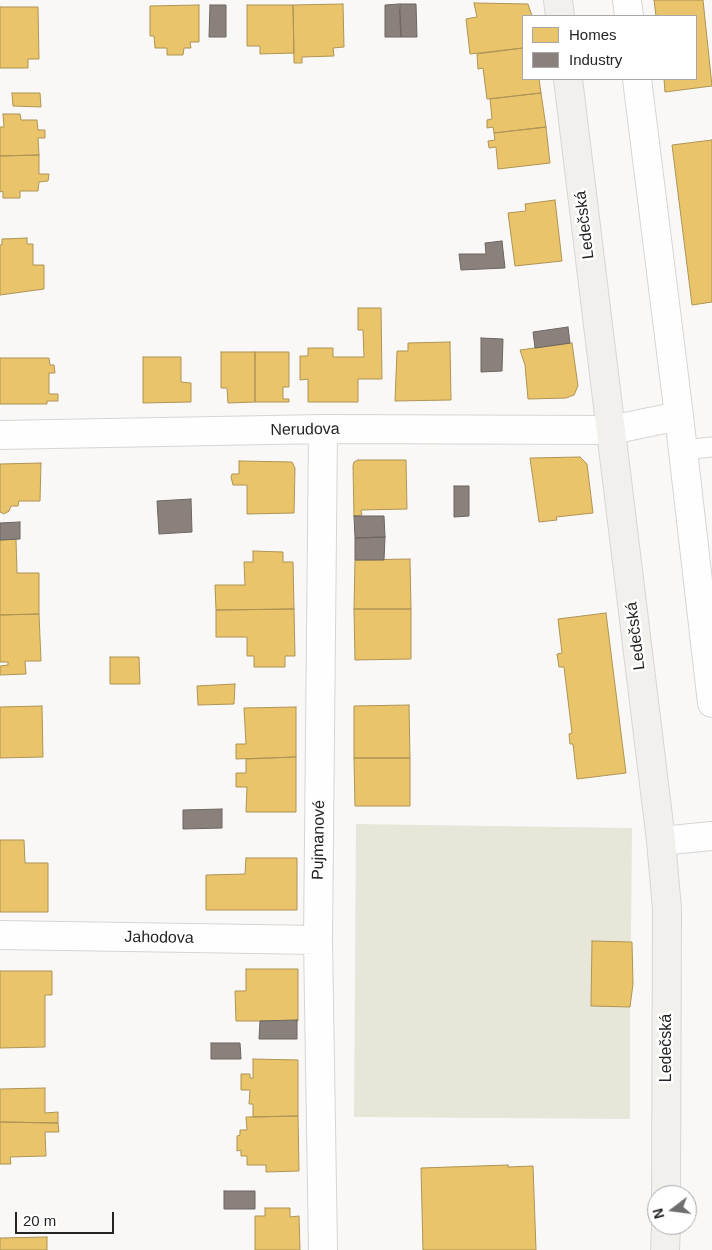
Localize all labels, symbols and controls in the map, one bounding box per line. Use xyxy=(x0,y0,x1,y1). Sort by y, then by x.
legend xyxy=(522,15,697,80)
text: Homes xyxy=(569,26,617,43)
text: Industry xyxy=(569,51,622,68)
street label: Ledečská xyxy=(571,190,599,260)
street label: Nerudova xyxy=(270,420,340,440)
street label: Ledečská xyxy=(622,601,650,671)
street label: Pujmanové xyxy=(309,800,329,880)
street label: Jahodova xyxy=(124,928,194,948)
street label: Ledečská xyxy=(657,1014,677,1082)
north arrow xyxy=(647,1185,697,1235)
scale bar xyxy=(18,1202,116,1234)
text: N xyxy=(649,1207,668,1221)
text: 20 m xyxy=(23,1212,56,1229)

